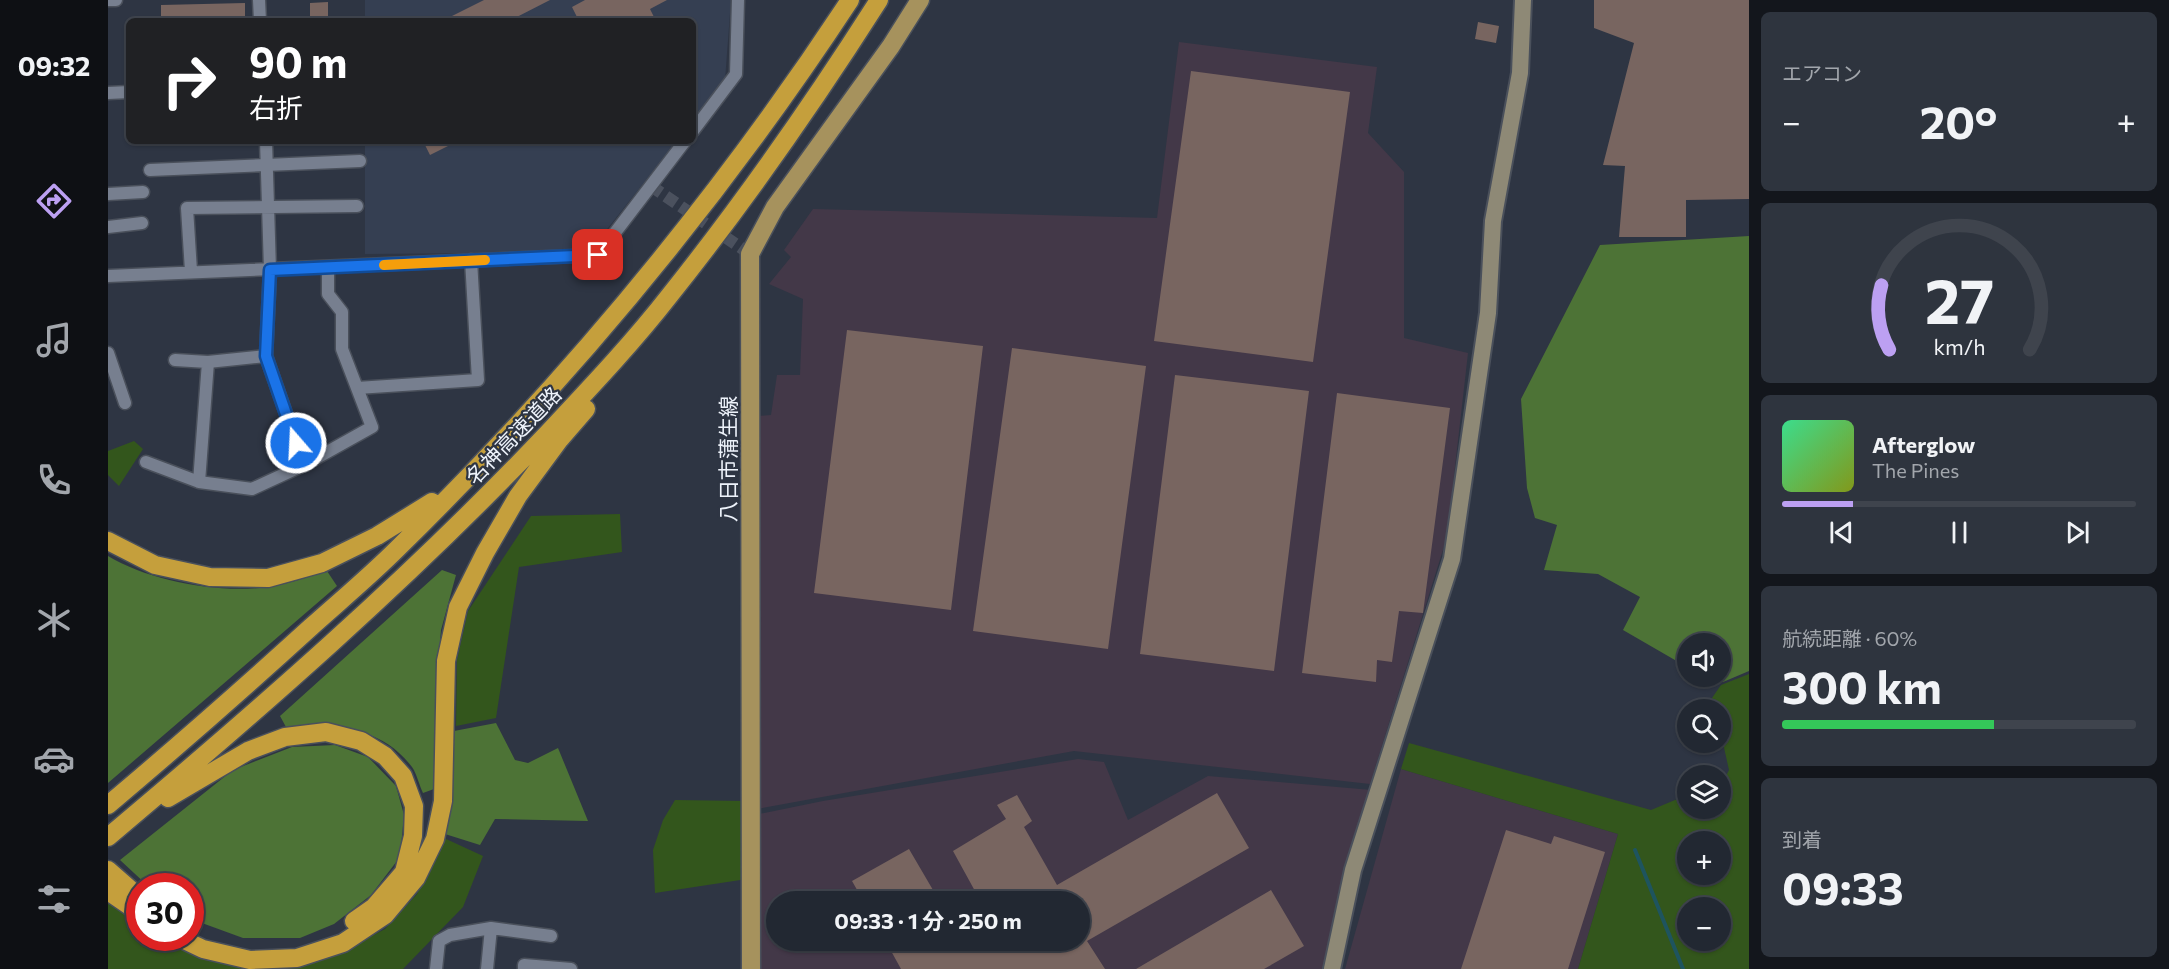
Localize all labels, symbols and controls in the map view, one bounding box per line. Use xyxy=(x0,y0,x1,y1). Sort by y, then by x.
text: 90 m xyxy=(249,35,348,87)
icon: right xyxy=(150,42,228,120)
text: 09:32 xyxy=(18,49,90,82)
text: エアコン xyxy=(1782,61,1862,85)
text: 右折 xyxy=(249,91,303,124)
text: 20° xyxy=(1920,93,1998,148)
text: − xyxy=(1782,100,1801,141)
text: + xyxy=(2117,100,2136,141)
icon: directions xyxy=(33,180,75,222)
pin xyxy=(572,229,623,280)
icon: arrive xyxy=(581,238,614,271)
text: 27 xyxy=(1924,261,1994,337)
icon: music xyxy=(33,319,75,361)
text: km/h xyxy=(1933,334,1985,360)
street label: 名神高速道路 xyxy=(460,381,566,489)
street label: 八日市蒲生線 xyxy=(715,396,740,522)
position arrow xyxy=(264,411,328,475)
text: Afterglow xyxy=(1872,431,1975,458)
text: The Pines xyxy=(1872,458,1959,482)
icon: phone xyxy=(33,459,75,501)
icon: previous xyxy=(1825,516,1858,549)
icon: pause xyxy=(1943,516,1976,549)
icon: next xyxy=(2061,516,2094,549)
icon: climate xyxy=(33,599,75,641)
text: 航続距離 · 60% xyxy=(1782,626,1917,650)
map controls xyxy=(1677,633,1731,951)
button: sound xyxy=(1677,633,1731,687)
text: 300 km xyxy=(1782,658,1942,713)
button: search xyxy=(1677,699,1731,753)
icon: car xyxy=(33,738,75,780)
button: layers xyxy=(1677,765,1731,819)
text: 到着 xyxy=(1782,827,1822,851)
button: + xyxy=(1677,831,1731,885)
text: 09:33 xyxy=(1782,859,1904,914)
speed limit sign: 30 xyxy=(126,873,204,951)
icon: filters xyxy=(33,878,75,920)
button: − xyxy=(1677,897,1731,951)
text: 09:33 · 1 分 · 250 m xyxy=(834,907,1022,934)

